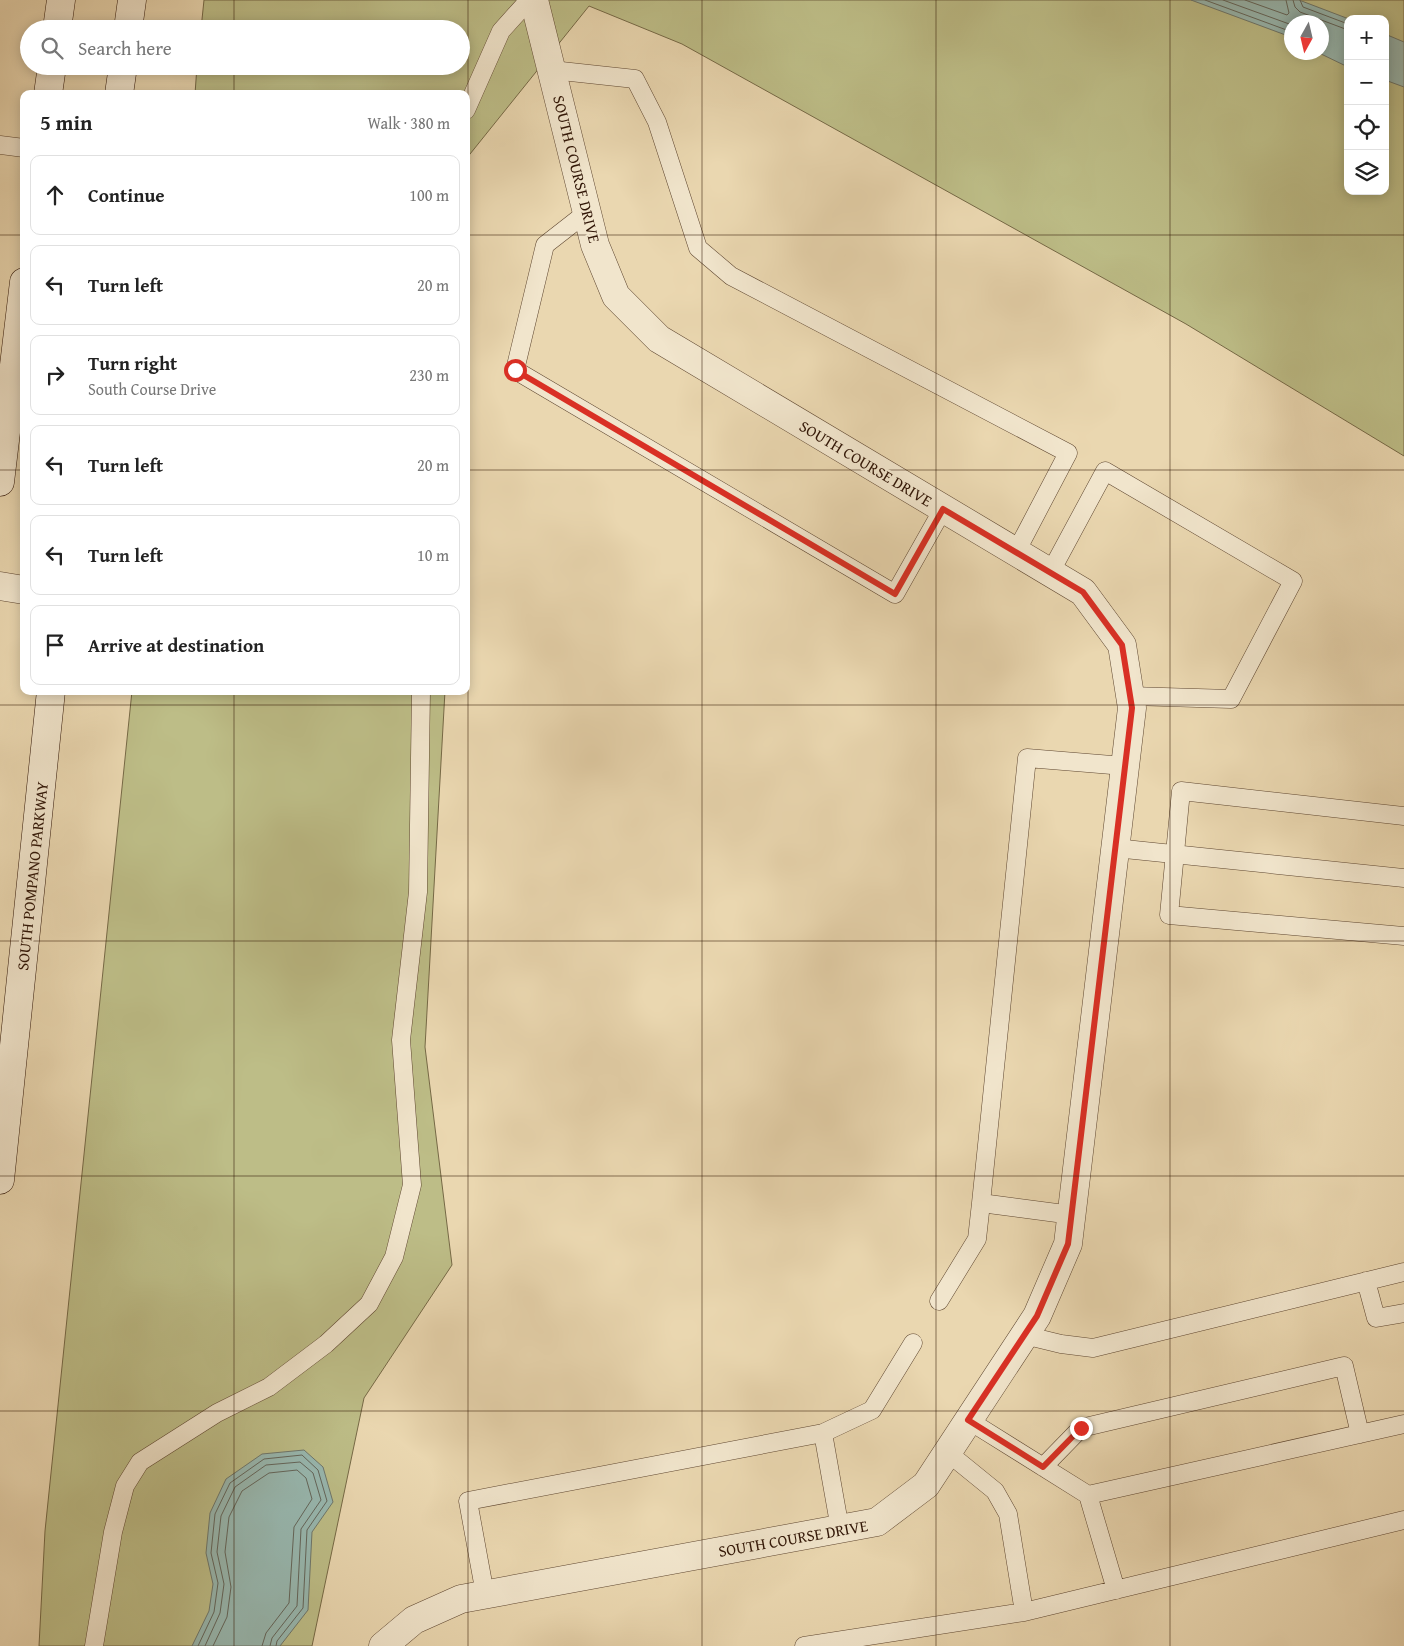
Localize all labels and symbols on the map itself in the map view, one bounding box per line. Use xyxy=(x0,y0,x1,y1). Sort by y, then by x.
north arrow xyxy=(1284,15,1329,60)
street label: SOUTH COURSE DRIVE xyxy=(547,93,607,245)
route start xyxy=(504,359,527,382)
street label: SOUTH COURSE DRIVE xyxy=(795,414,937,512)
street label: SOUTH POMPANO PARKWAY xyxy=(10,780,54,972)
route end xyxy=(1070,1417,1093,1440)
street label: SOUTH COURSE DRIVE xyxy=(716,1513,870,1563)

